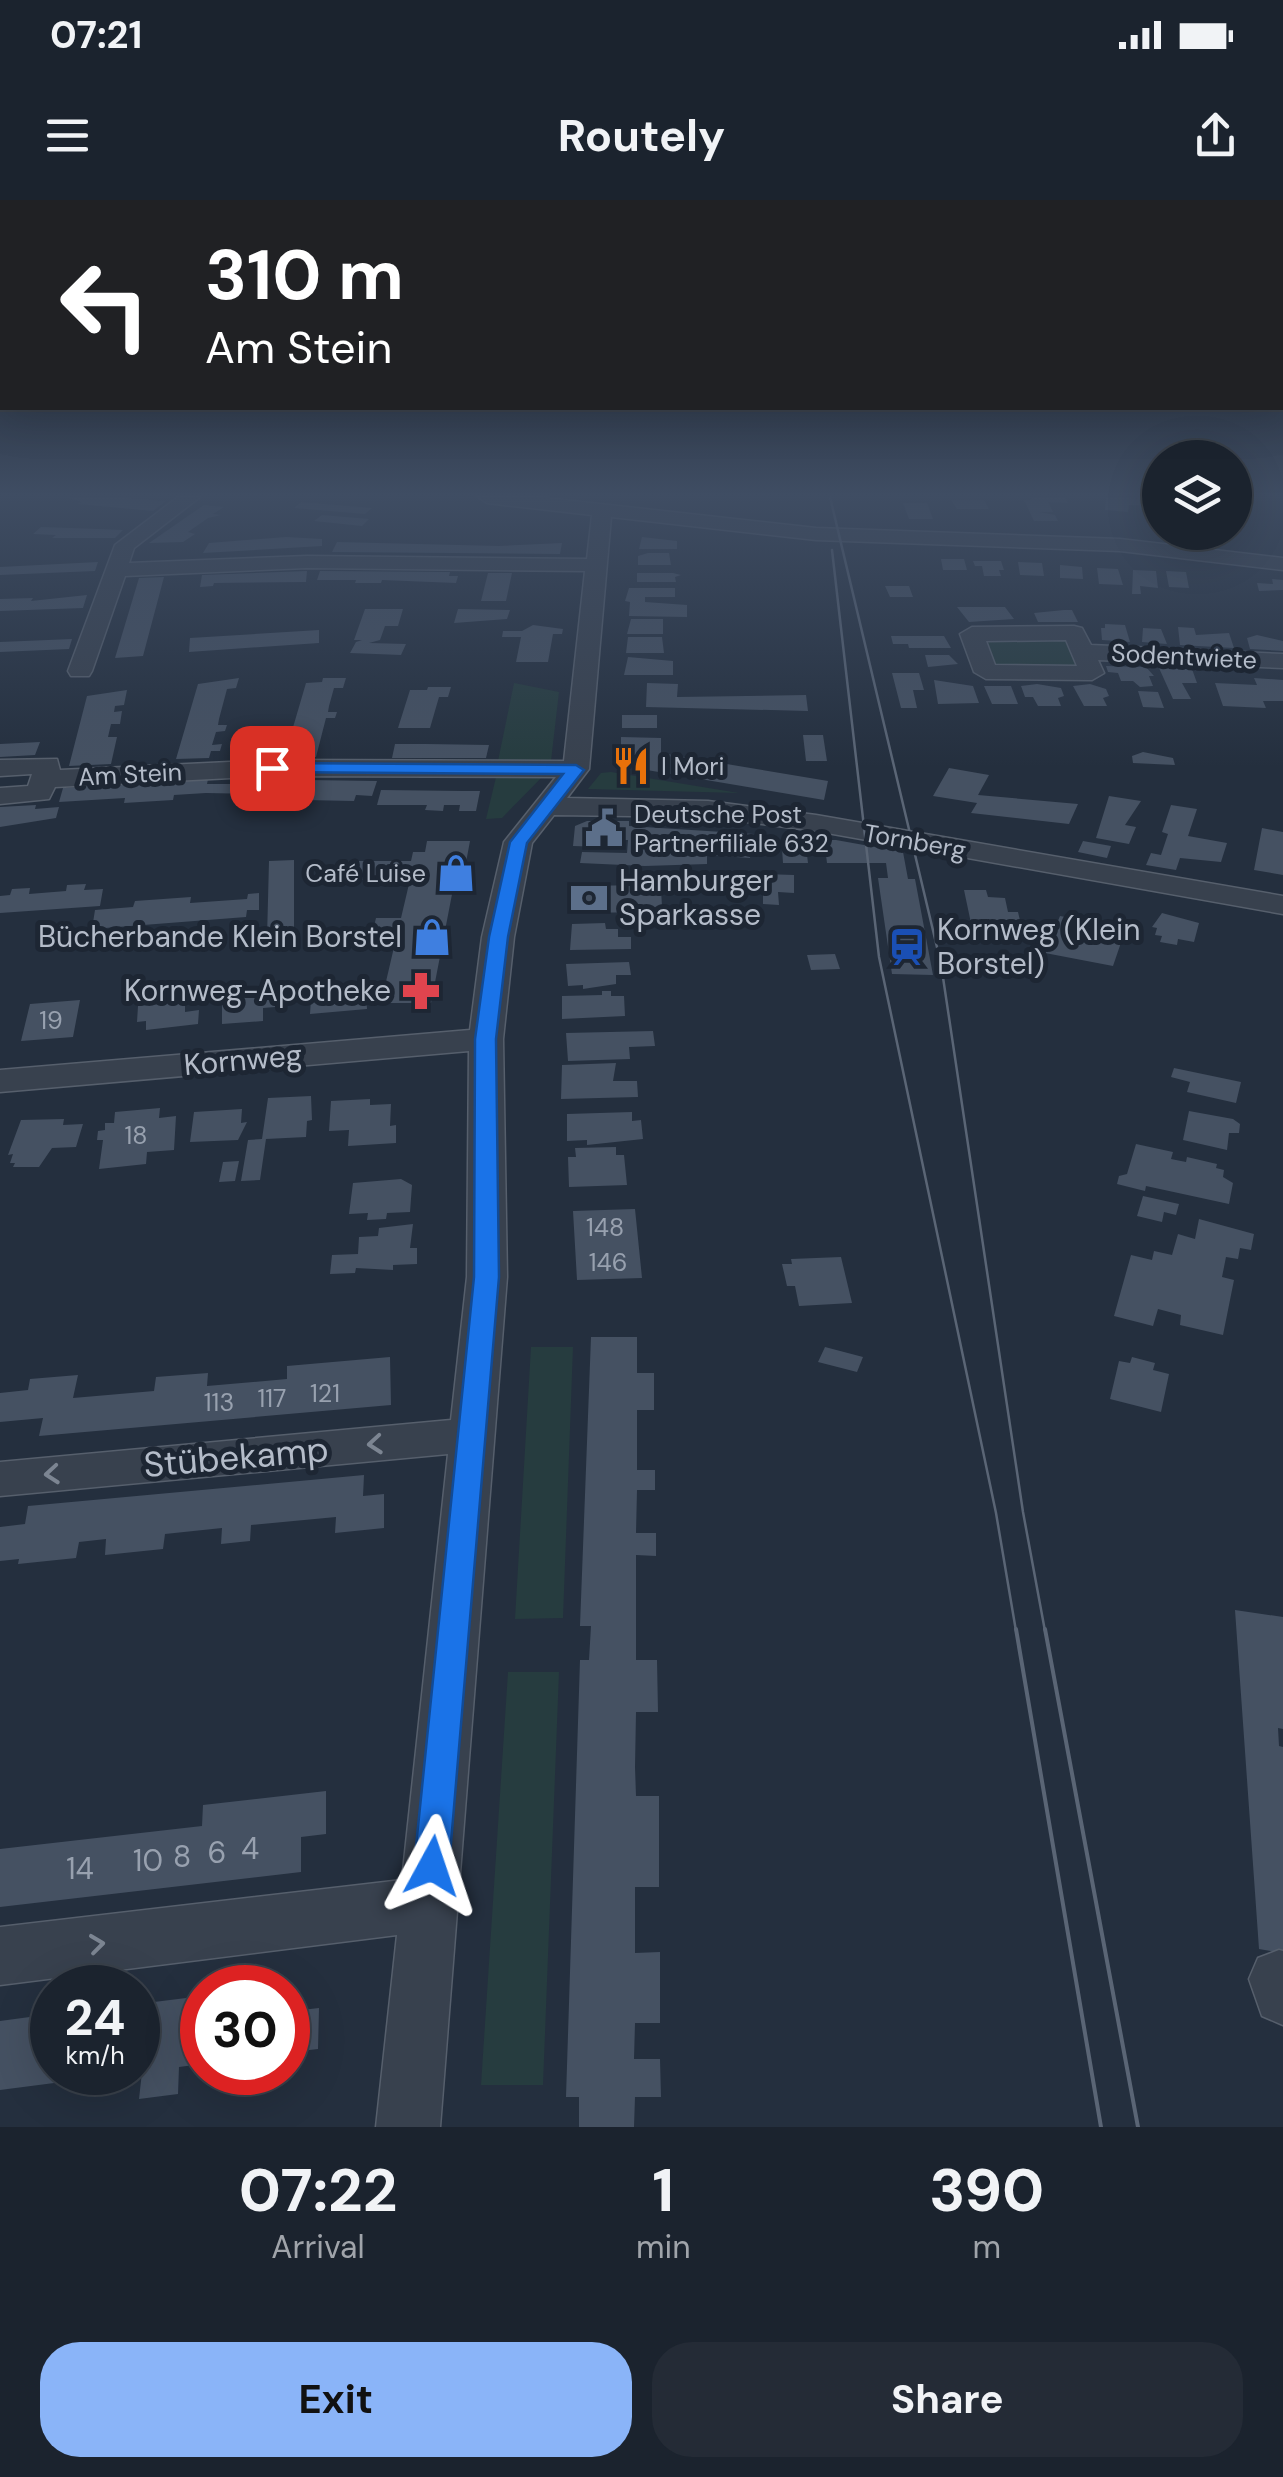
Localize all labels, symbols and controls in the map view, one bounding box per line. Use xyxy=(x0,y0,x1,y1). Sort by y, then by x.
text: 07:21 xyxy=(50,10,142,60)
text: Routely xyxy=(558,106,725,165)
icon: menu xyxy=(40,108,95,163)
icon: share xyxy=(1188,108,1243,163)
text: 310 m xyxy=(205,230,404,321)
icon: left xyxy=(40,240,170,370)
text: Am Stein xyxy=(205,318,392,377)
map controls xyxy=(1142,440,1252,550)
button: layers xyxy=(1142,440,1252,550)
street label: Sodentwiete xyxy=(1110,636,1258,677)
pin xyxy=(230,726,315,811)
icon: arrive xyxy=(245,741,300,796)
restaurant icon: I Mori xyxy=(610,745,652,787)
place label: I Mori xyxy=(661,750,725,783)
street label: Am Stein xyxy=(77,755,183,794)
place label: Deutsche Post Partnerfiliale 632 xyxy=(634,798,829,860)
public building icon: Deutsche Post Partnerfiliale 632 xyxy=(583,807,625,849)
street label: Tornberg xyxy=(861,816,969,867)
shop icon: Café Luise xyxy=(435,852,477,894)
place label: Café Luise xyxy=(305,857,426,890)
place label: Hamburger Sparkasse xyxy=(619,861,773,934)
bank icon: Hamburger Sparkasse xyxy=(568,877,610,919)
place label: Kornweg (Klein Borstel) xyxy=(937,910,1141,983)
shop icon: Bücherbande Klein Borstel xyxy=(411,916,453,958)
place label: Bücherbande Klein Borstel xyxy=(38,917,402,956)
station icon: Kornweg (Klein Borstel) xyxy=(886,926,928,968)
pharmacy icon: Kornweg-Apotheke xyxy=(400,970,442,1012)
place label: Kornweg-Apotheke xyxy=(124,971,391,1010)
house number: 19 xyxy=(39,1004,63,1037)
street label: Kornweg xyxy=(182,1035,304,1084)
house number: 18 xyxy=(124,1119,148,1152)
house number: 148 xyxy=(586,1211,624,1244)
house number: 146 xyxy=(589,1246,627,1279)
house number: 121 xyxy=(310,1377,340,1410)
house number: 117 xyxy=(258,1382,286,1415)
house number: 113 xyxy=(204,1386,234,1419)
street label: Stübekamp xyxy=(142,1426,330,1488)
one-way arrow xyxy=(367,1432,383,1454)
one-way arrow xyxy=(43,1463,59,1485)
position arrow xyxy=(380,1814,484,1918)
house number: 4 xyxy=(241,1829,259,1868)
house number: 6 xyxy=(208,1833,226,1872)
house number: 8 xyxy=(173,1837,191,1876)
house number: 10 xyxy=(133,1841,163,1880)
house number: 14 xyxy=(66,1849,94,1888)
one-way arrow xyxy=(89,1934,105,1955)
speed limit sign: 30 xyxy=(180,1965,310,2095)
text: 24 xyxy=(65,1985,126,2051)
text: km/h xyxy=(65,2039,125,2072)
text: 07:22 xyxy=(239,2151,397,2230)
text: 1 xyxy=(652,2151,674,2230)
text: 390 xyxy=(929,2151,1044,2230)
text: Arrival xyxy=(271,2226,365,2268)
text: min xyxy=(636,2226,691,2268)
text: m xyxy=(972,2226,1001,2268)
button: Exit xyxy=(40,2342,632,2457)
button: Share xyxy=(652,2342,1243,2457)

